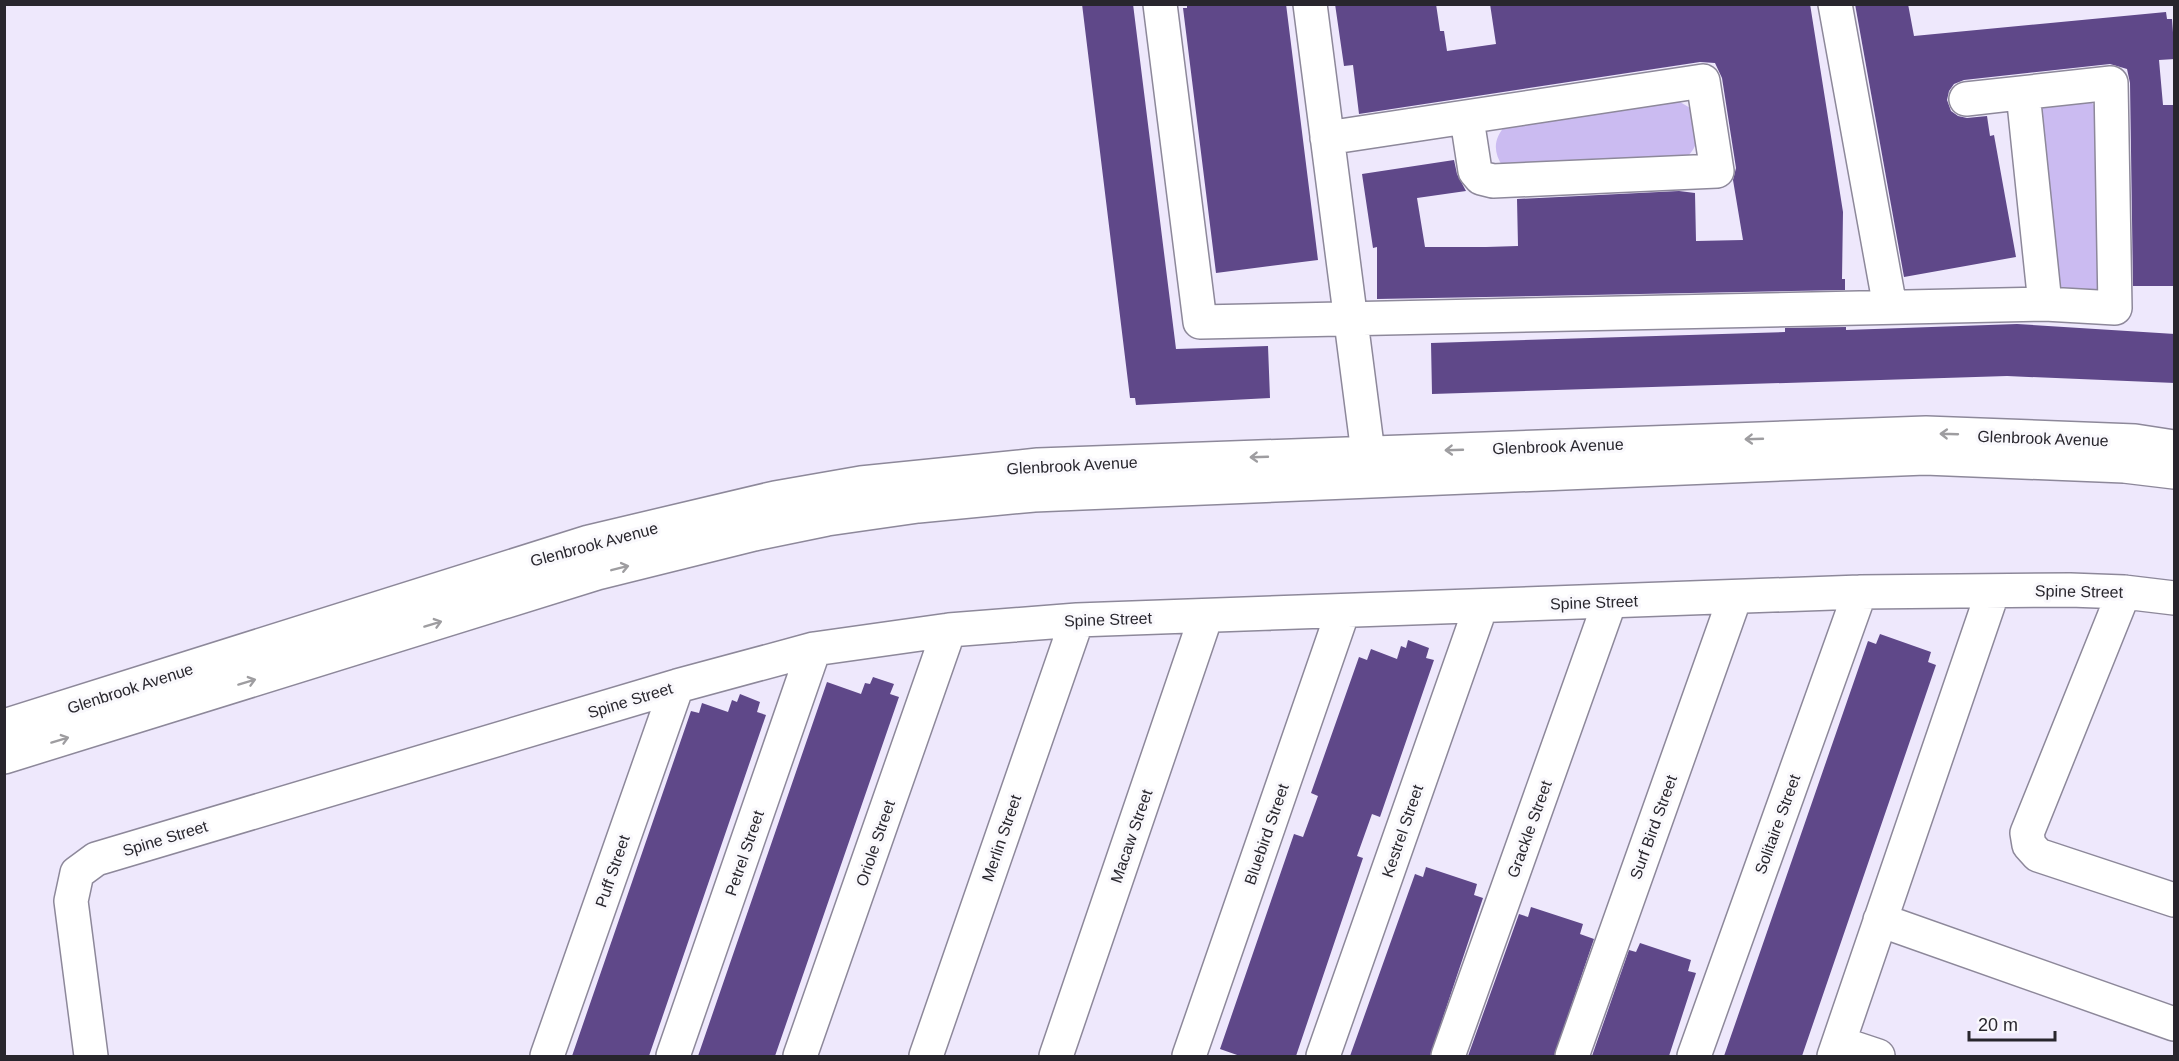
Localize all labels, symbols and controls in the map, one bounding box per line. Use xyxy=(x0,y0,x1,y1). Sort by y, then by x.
one-way arrow xyxy=(1939,428,1959,440)
street label: Glenbrook Avenue xyxy=(1977,428,2109,449)
one-way arrow xyxy=(1744,434,1764,445)
street label: Glenbrook Avenue xyxy=(1492,436,1624,457)
one-way arrow xyxy=(1444,445,1464,456)
one-way arrow xyxy=(1249,452,1269,463)
street label: Glenbrook Avenue xyxy=(1006,454,1138,477)
street label: Glenbrook Avenue xyxy=(528,519,660,570)
one-way arrow xyxy=(610,561,629,573)
street label: Spine Street xyxy=(2035,582,2124,601)
street label: Spine Street xyxy=(1550,592,1639,613)
street label: Spine Street xyxy=(1064,609,1153,630)
one-way arrow xyxy=(423,618,442,629)
street label: Glenbrook Avenue xyxy=(65,660,195,717)
one-way arrow xyxy=(237,676,256,687)
street label: Spine Street xyxy=(586,679,675,721)
one-way arrow xyxy=(50,733,69,744)
street label: Solitaire Street xyxy=(1752,771,1804,876)
street label: Surf Bird Street xyxy=(1627,772,1680,881)
street label: Grackle Street xyxy=(1504,778,1555,880)
street label: Bluebird Street xyxy=(1241,781,1292,887)
street label: Kestrel Street xyxy=(1379,782,1426,880)
street label: Macaw Street xyxy=(1108,787,1156,885)
street label: Merlin Street xyxy=(979,792,1024,884)
street label: Oriole Street xyxy=(853,797,898,888)
street label: Petrel Street xyxy=(722,808,767,898)
street label: Spine Street xyxy=(121,817,210,859)
street label: Puff Street xyxy=(592,832,633,910)
scale bar xyxy=(1969,1004,2054,1042)
text: 20 m xyxy=(1978,1015,2018,1035)

